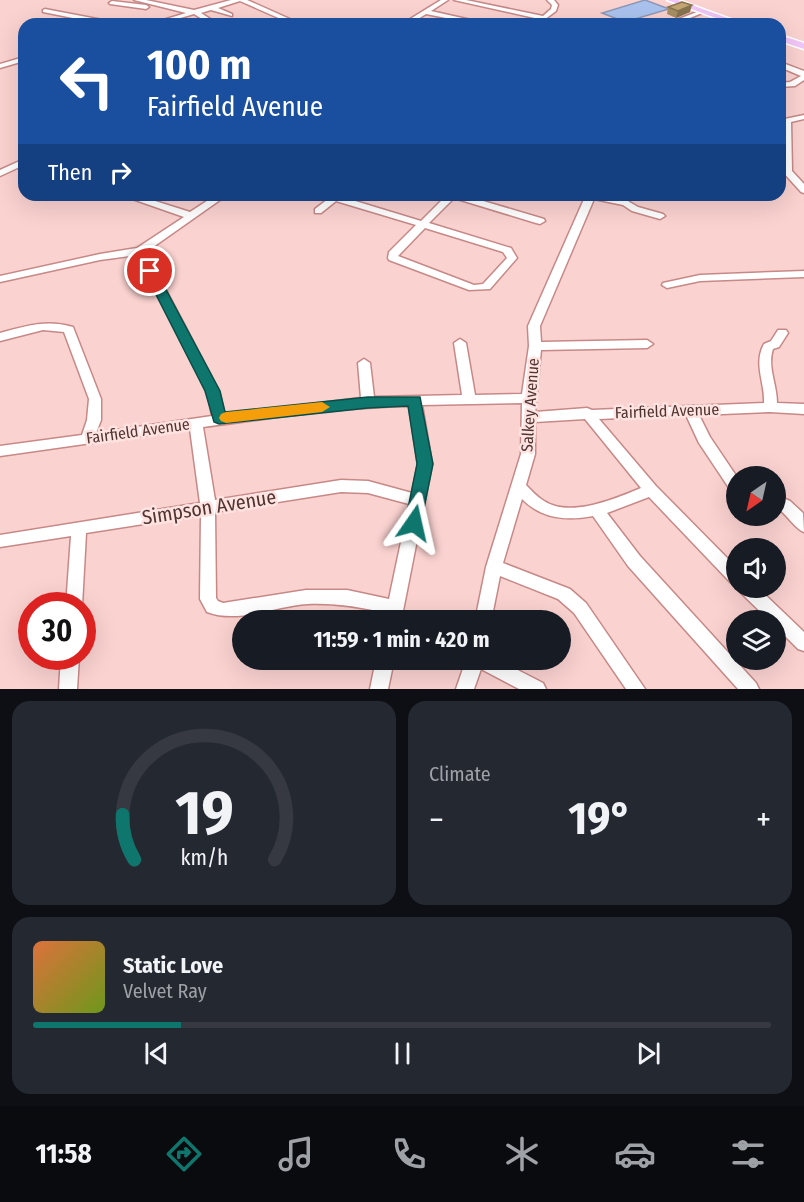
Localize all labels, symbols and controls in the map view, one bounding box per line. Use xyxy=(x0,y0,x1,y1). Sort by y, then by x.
text: 100 m xyxy=(147,40,251,90)
icon: left xyxy=(48,42,126,120)
text: Fairfield Avenue xyxy=(147,91,323,123)
icon: right xyxy=(104,156,137,189)
text: Then xyxy=(48,159,92,186)
pin xyxy=(124,245,175,296)
icon: arrive xyxy=(133,254,166,287)
street label: Salkey Avenue xyxy=(517,357,543,453)
street label: Fairfield Avenue xyxy=(615,400,720,422)
street label: Fairfield Avenue xyxy=(85,414,191,448)
north arrow xyxy=(726,466,786,526)
map controls xyxy=(726,466,786,670)
street label: Simpson Avenue xyxy=(140,485,278,529)
position arrow xyxy=(382,491,446,555)
button: sound xyxy=(726,538,786,598)
speed limit sign: 30 xyxy=(18,592,96,670)
button: layers xyxy=(726,610,786,670)
text: 11:59 · 1 min · 420 m xyxy=(313,626,490,653)
text: Climate xyxy=(429,762,491,786)
text: 19 xyxy=(175,776,233,851)
text: 19° xyxy=(568,792,632,846)
text: − xyxy=(429,800,444,840)
text: + xyxy=(756,800,771,840)
text: km/h xyxy=(180,845,228,871)
text: Static Love xyxy=(123,952,223,979)
text: Velvet Ray xyxy=(123,979,207,1003)
icon: previous xyxy=(140,1037,173,1070)
icon: pause xyxy=(386,1037,419,1070)
icon: next xyxy=(632,1037,665,1070)
icon: directions xyxy=(163,1133,205,1175)
icon: music xyxy=(275,1133,317,1175)
icon: phone xyxy=(388,1133,430,1175)
icon: climate xyxy=(501,1133,543,1175)
icon: car xyxy=(614,1133,656,1175)
icon: filters xyxy=(727,1133,769,1175)
text: 11:58 xyxy=(35,1138,92,1170)

